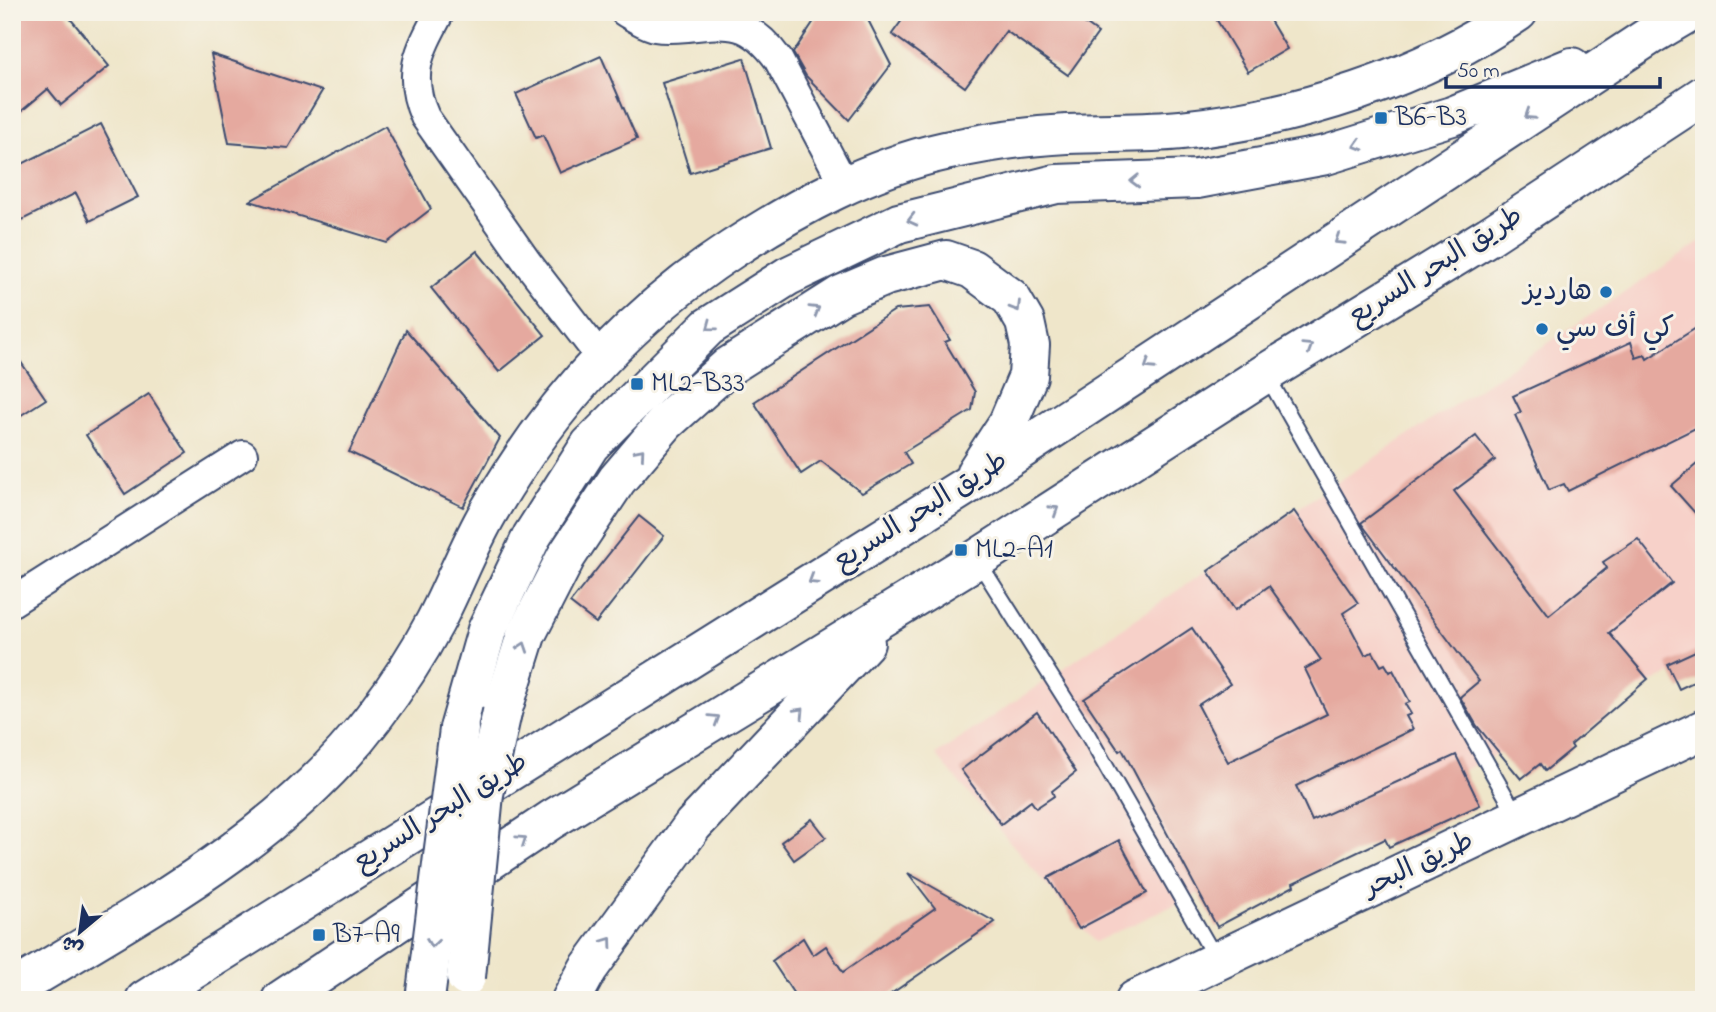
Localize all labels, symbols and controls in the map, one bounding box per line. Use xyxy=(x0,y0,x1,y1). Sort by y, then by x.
scale bar xyxy=(1446,46,1660,90)
text: 50 m xyxy=(1457,57,1500,87)
place label: B6-B3 xyxy=(1394,98,1467,139)
one-way arrow xyxy=(1524,107,1537,119)
marker: B6-B3 xyxy=(1373,110,1389,126)
one-way arrow xyxy=(1353,136,1365,151)
one-way arrow xyxy=(1129,174,1140,189)
street label: طريق البحر السريع xyxy=(1340,197,1532,337)
one-way arrow xyxy=(906,212,918,226)
one-way arrow xyxy=(1334,232,1347,244)
place label: هارديز xyxy=(1521,272,1592,313)
marker: هارديز xyxy=(1598,284,1614,300)
one-way arrow xyxy=(1008,300,1021,313)
one-way arrow xyxy=(808,306,821,319)
place label: كي أف سي xyxy=(1556,309,1674,351)
one-way arrow xyxy=(707,318,719,330)
marker: كي أف سي xyxy=(1534,321,1550,337)
one-way arrow xyxy=(1300,343,1313,356)
one-way arrow xyxy=(1144,357,1157,369)
place label: ML2-B33 xyxy=(651,364,745,405)
marker: ML2-B33 xyxy=(629,376,645,392)
street label: طريق البحر السريع xyxy=(825,442,1017,582)
one-way arrow xyxy=(632,448,644,461)
one-way arrow xyxy=(1046,505,1059,518)
place label: ML2-A1 xyxy=(975,530,1053,571)
marker: ML2-A1 xyxy=(953,542,969,558)
one-way arrow xyxy=(807,572,820,585)
one-way arrow xyxy=(514,641,529,653)
one-way arrow xyxy=(792,707,805,720)
one-way arrow xyxy=(707,715,720,728)
street label: طريق البحر السريع xyxy=(345,743,537,883)
street label: طريق البحر xyxy=(1355,821,1481,909)
one-way arrow xyxy=(514,835,527,848)
north arrow xyxy=(46,897,116,967)
place label: B7-A9 xyxy=(332,915,400,956)
marker: B7-A9 xyxy=(311,927,327,943)
text: ش xyxy=(57,928,89,962)
one-way arrow xyxy=(424,937,439,948)
one-way arrow xyxy=(599,937,612,950)

